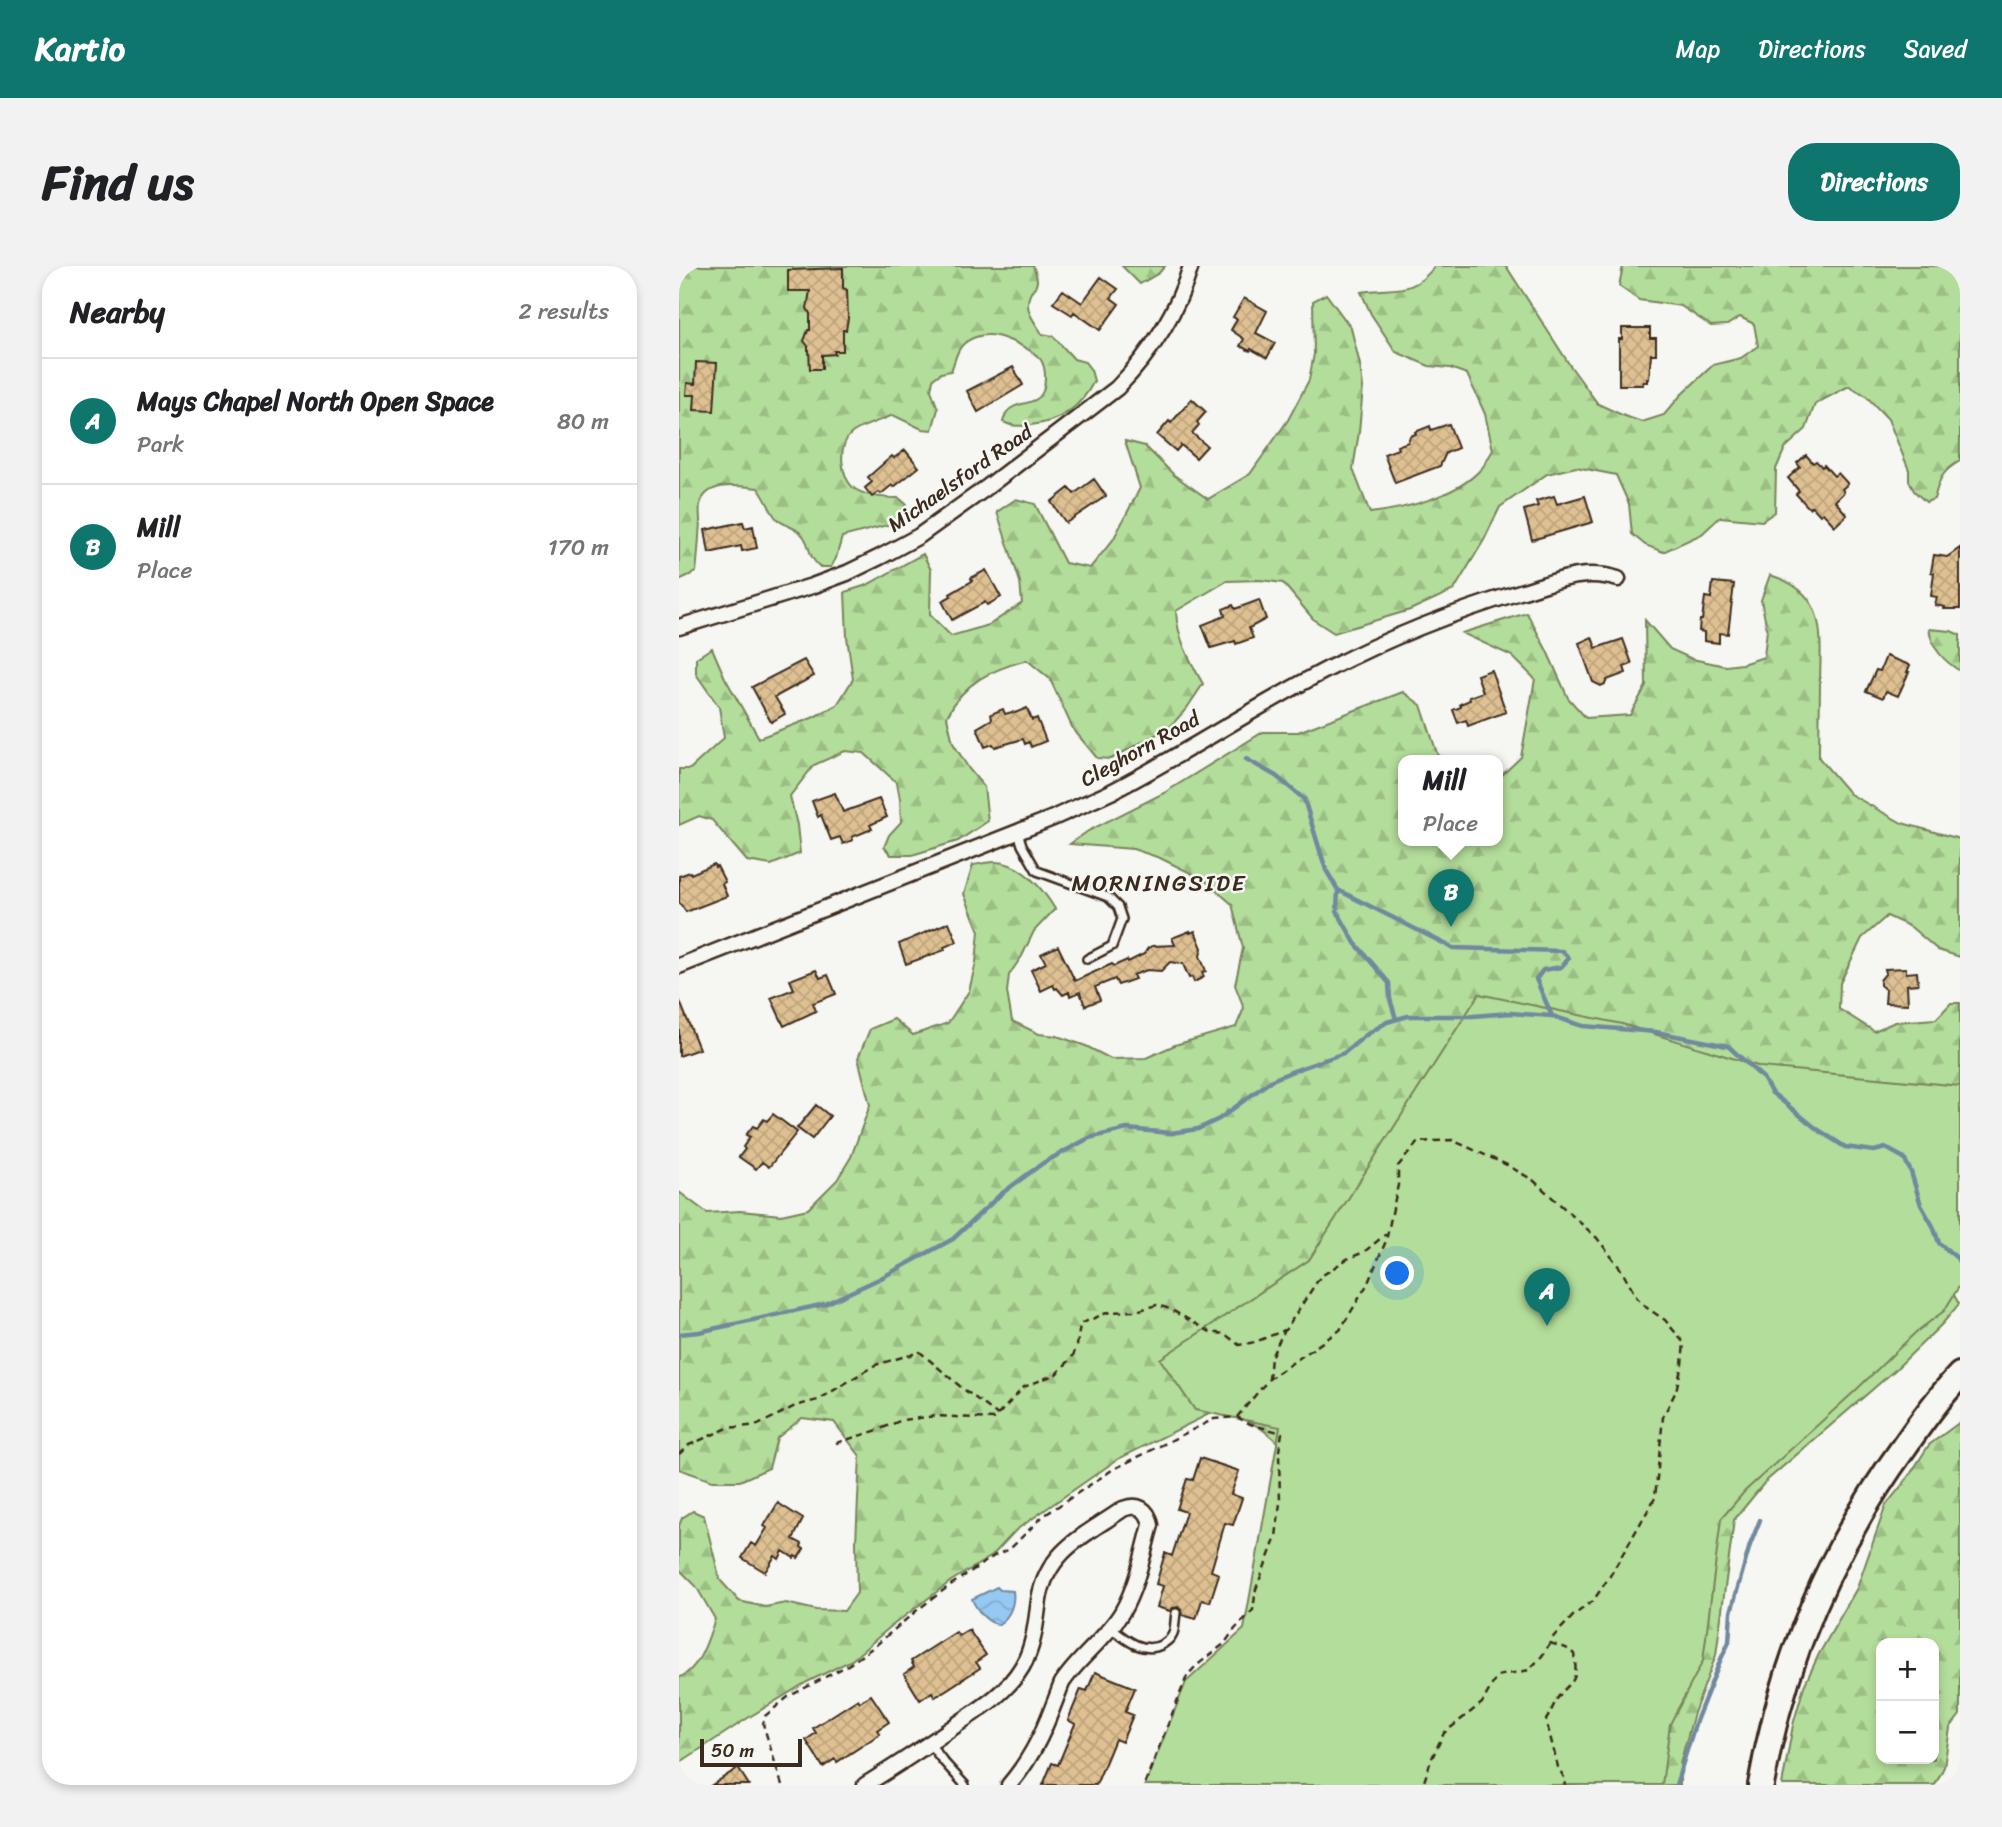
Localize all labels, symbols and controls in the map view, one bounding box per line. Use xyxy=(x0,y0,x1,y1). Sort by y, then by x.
text: Kartio xyxy=(35,20,125,78)
text: Map xyxy=(1676,28,1720,70)
text: Directions xyxy=(1758,28,1866,70)
text: Saved xyxy=(1904,28,1967,70)
text: Find us xyxy=(42,139,194,226)
button: Directions xyxy=(1788,143,1960,221)
text: Nearby xyxy=(70,285,165,339)
text: 2 results xyxy=(518,291,609,332)
text: Mays Chapel North Open Space xyxy=(137,378,494,424)
text: A xyxy=(85,401,101,442)
text: 80 m xyxy=(557,401,609,442)
street label: Michaelsford Road xyxy=(879,412,1042,543)
text: Park xyxy=(137,424,184,465)
text: Mill xyxy=(137,504,180,550)
text: B xyxy=(86,527,100,568)
text: 170 m xyxy=(548,527,609,568)
text: Place xyxy=(137,550,192,591)
street label: Cleghorn Road xyxy=(1073,699,1209,798)
popup xyxy=(1398,755,1503,846)
text: Mill xyxy=(1423,757,1466,803)
text: Place xyxy=(1423,803,1478,844)
district label: MORNINGSIDE xyxy=(1071,863,1247,904)
pin: B xyxy=(1428,869,1474,927)
your location xyxy=(1380,1256,1414,1290)
pin: A xyxy=(1524,1268,1570,1326)
map controls xyxy=(1876,1638,1939,1764)
button: + xyxy=(1876,1638,1939,1701)
button: − xyxy=(1876,1701,1939,1764)
text: 50 m xyxy=(711,1734,754,1767)
scale bar xyxy=(700,1736,801,1768)

